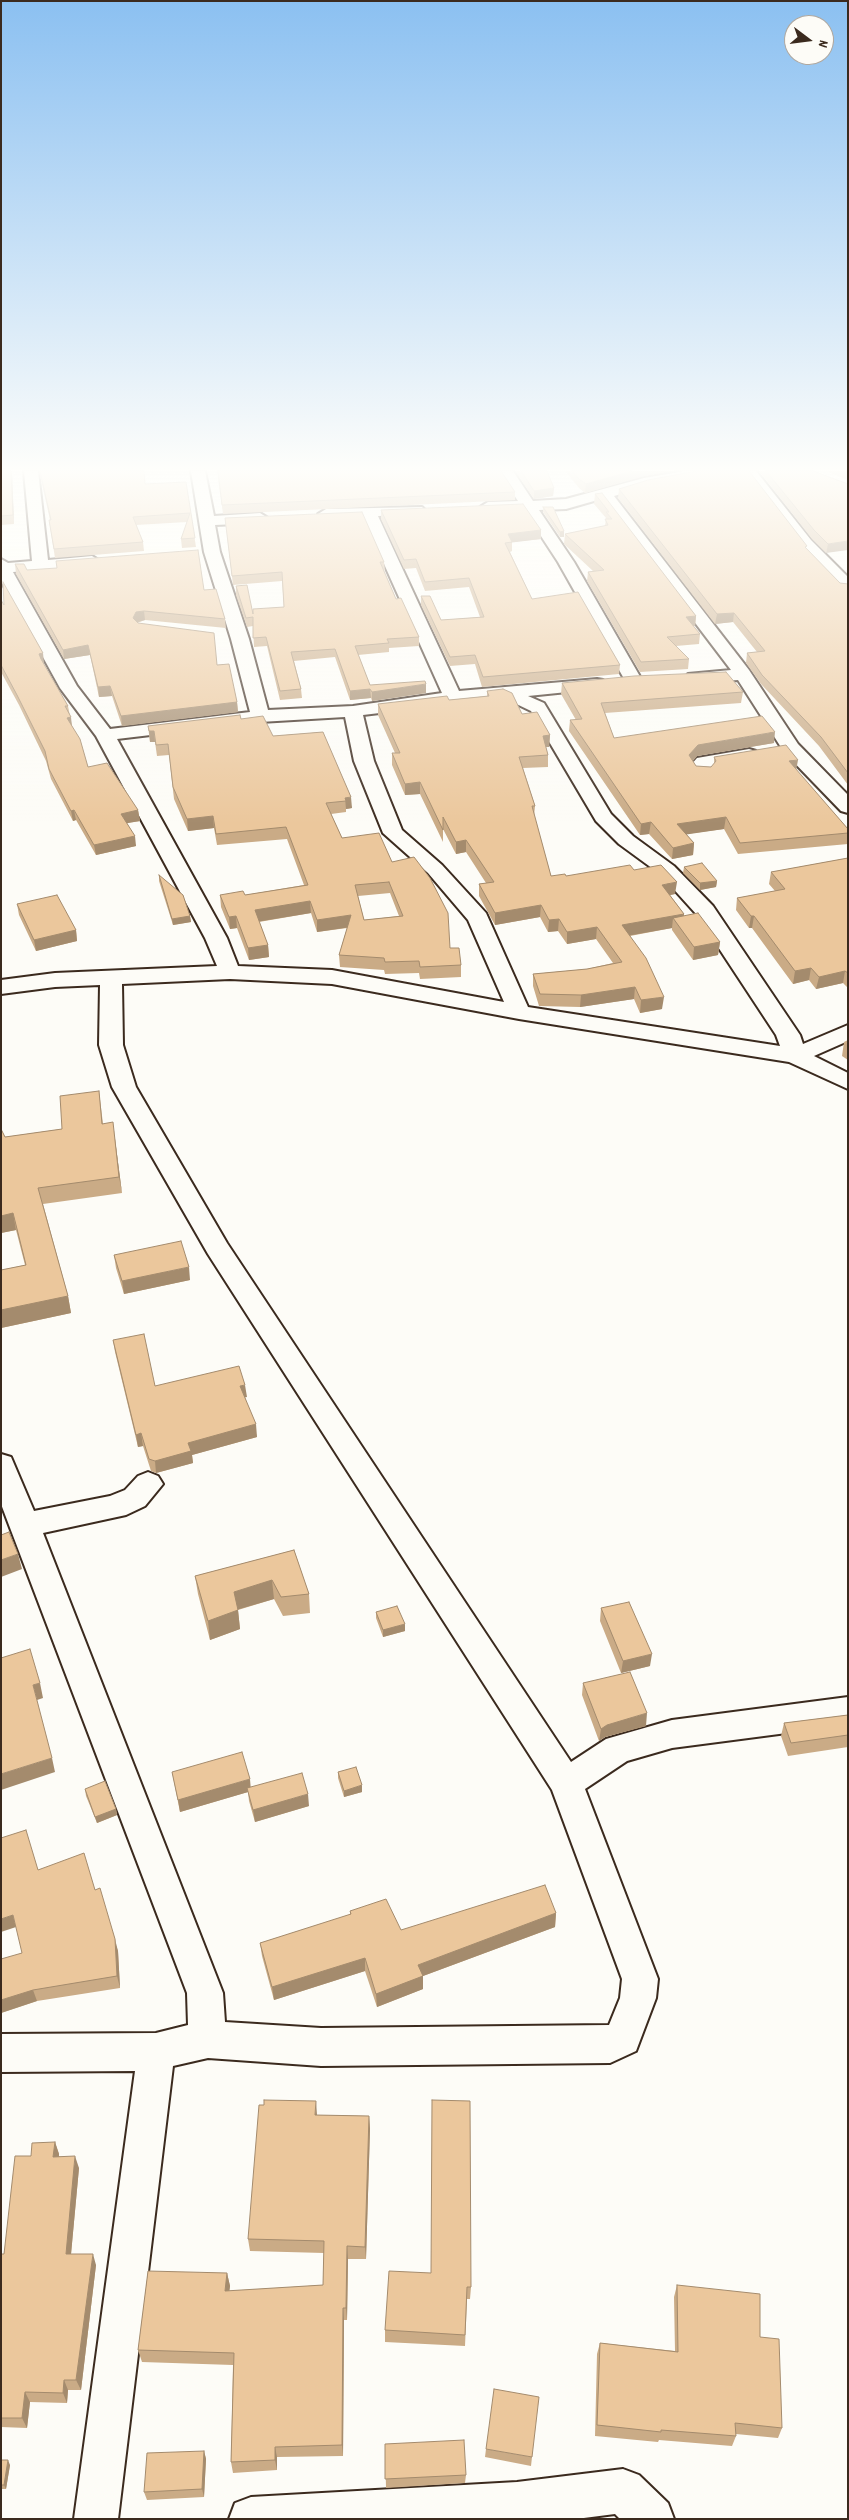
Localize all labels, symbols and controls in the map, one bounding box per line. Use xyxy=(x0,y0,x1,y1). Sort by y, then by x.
north arrow xyxy=(784,15,834,65)
text: N xyxy=(812,38,833,50)

